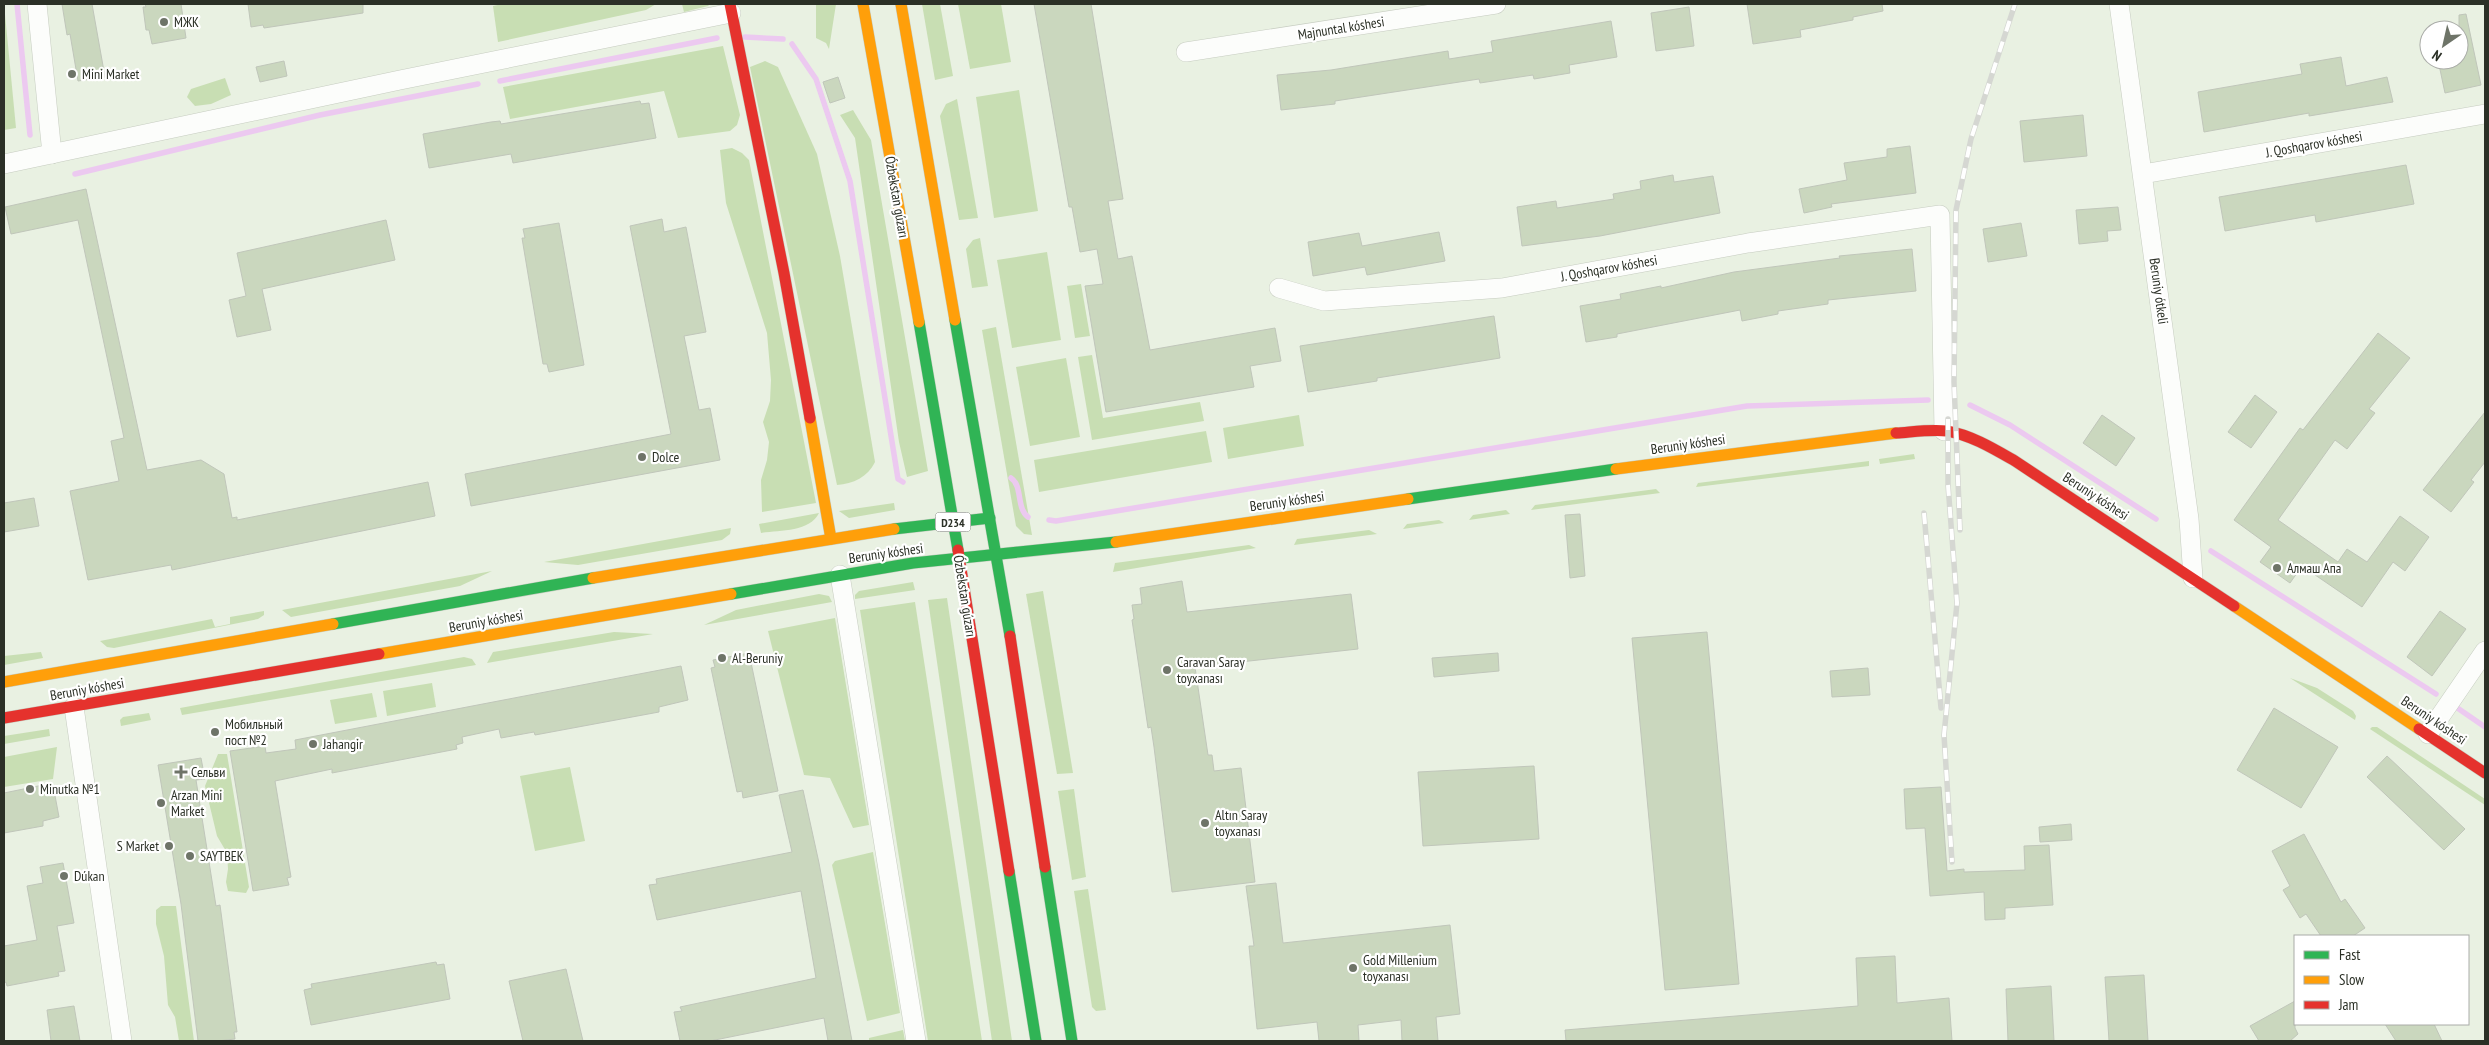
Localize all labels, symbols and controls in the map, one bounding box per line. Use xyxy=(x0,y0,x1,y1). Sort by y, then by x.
street label: Majnuntal kóshesi xyxy=(1296,12,1386,44)
place label: МЖК xyxy=(174,13,199,31)
marker: МЖК xyxy=(158,16,170,28)
north arrow xyxy=(2419,20,2469,70)
text: N xyxy=(2429,46,2445,65)
place label: Mini Market xyxy=(82,65,140,83)
marker: Mini Market xyxy=(66,68,78,80)
street label: J. Qoshqarov kóshesi xyxy=(2263,127,2364,162)
street label: Ózbekstan gúzarı xyxy=(881,155,913,239)
street label: J. Qoshqarov kóshesi xyxy=(1558,251,1659,286)
street label: Beruniy ótkeli xyxy=(2145,257,2173,325)
street label: Beruniy kóshesi xyxy=(1650,430,1726,458)
place label: Dolce xyxy=(652,448,679,466)
marker: Dolce xyxy=(636,451,648,463)
street label: Beruniy kóshesi xyxy=(2060,468,2132,524)
street label: Beruniy kóshesi xyxy=(1249,487,1325,515)
road number: D234 xyxy=(936,512,970,532)
street label: Beruniy kóshesi xyxy=(848,539,924,567)
street label: Ózbekstan gúzarı xyxy=(950,554,980,638)
place label: Алмаш Апа xyxy=(2287,559,2341,577)
marker: Алмаш Апа xyxy=(2271,562,2283,574)
street label: Beruniy kóshesi xyxy=(447,606,525,636)
place label: Al-Beruniy xyxy=(732,649,783,667)
marker: Al-Beruniy xyxy=(716,652,728,664)
place label: Caravan Saray toyxanası xyxy=(1177,653,1245,687)
marker: Caravan Saray toyxanası xyxy=(1161,664,1173,676)
street label: Beruniy kóshesi xyxy=(48,674,126,704)
street label: Beruniy kóshesi xyxy=(2398,692,2470,748)
place label: Мобильный пост №2 xyxy=(225,715,283,749)
marker: Мобильный пост №2 xyxy=(209,726,221,738)
place label: Jahangir xyxy=(322,735,363,753)
marker: Jahangir xyxy=(307,738,319,750)
place label: Сельви xyxy=(191,763,225,781)
marker: Сельви xyxy=(175,766,187,778)
place label: Minutka №1 xyxy=(40,780,100,798)
marker: Minutka №1 xyxy=(24,783,36,795)
place label: Arzan Mini Market xyxy=(171,786,222,820)
marker: Arzan Mini Market xyxy=(155,797,167,809)
place label: Altın Saray toyxanası xyxy=(1215,806,1268,840)
marker: Altın Saray toyxanası xyxy=(1199,817,1211,829)
place label: S Market xyxy=(117,837,159,855)
marker: S Market xyxy=(163,840,175,852)
place label: SAYTBEK xyxy=(200,847,244,865)
marker: SAYTBEK xyxy=(184,850,196,862)
place label: Dúkan xyxy=(74,867,105,885)
marker: Dúkan xyxy=(58,870,70,882)
legend xyxy=(2294,935,2469,1025)
text: Fast xyxy=(2339,945,2360,964)
place label: Gold Millenium toyxanası xyxy=(1363,951,1437,985)
marker: Gold Millenium toyxanası xyxy=(1347,962,1359,974)
text: Slow xyxy=(2339,970,2364,989)
text: Jam xyxy=(2338,995,2358,1014)

